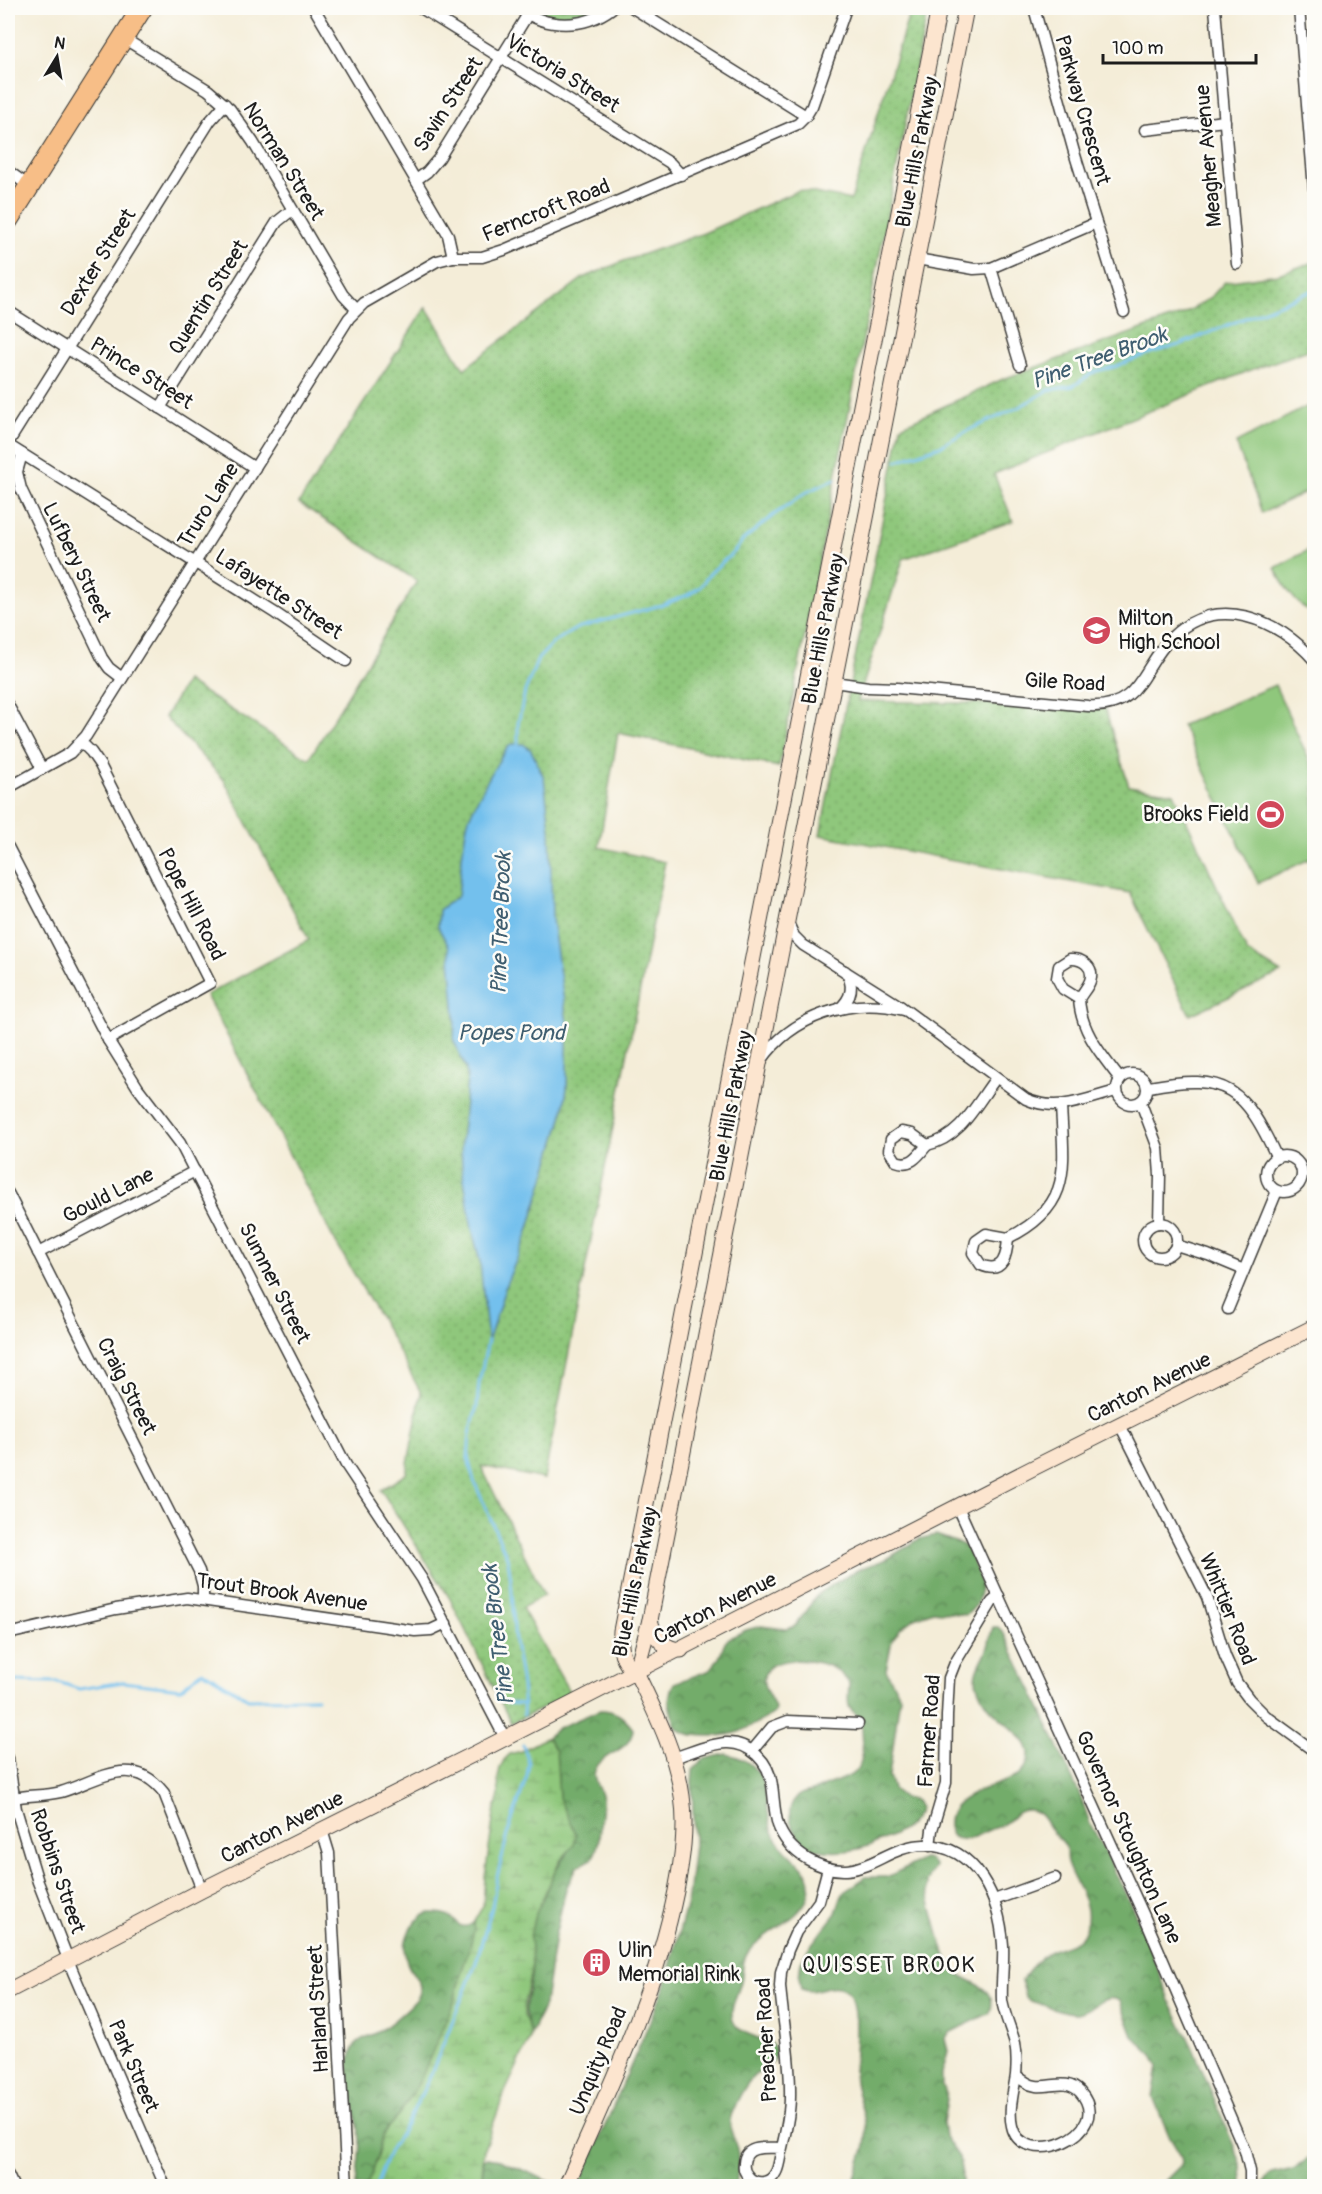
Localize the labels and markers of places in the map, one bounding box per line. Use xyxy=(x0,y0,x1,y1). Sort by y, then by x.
place label: Milton High School xyxy=(1118,605,1221,656)
school or university icon: Milton High School xyxy=(1081,614,1113,646)
sports icon: Brooks Field xyxy=(1254,798,1286,830)
place label: Brooks Field xyxy=(1143,801,1249,828)
place label: Ulin Memorial Rink xyxy=(618,1937,740,1988)
building icon: Ulin Memorial Rink xyxy=(581,1946,613,1978)

